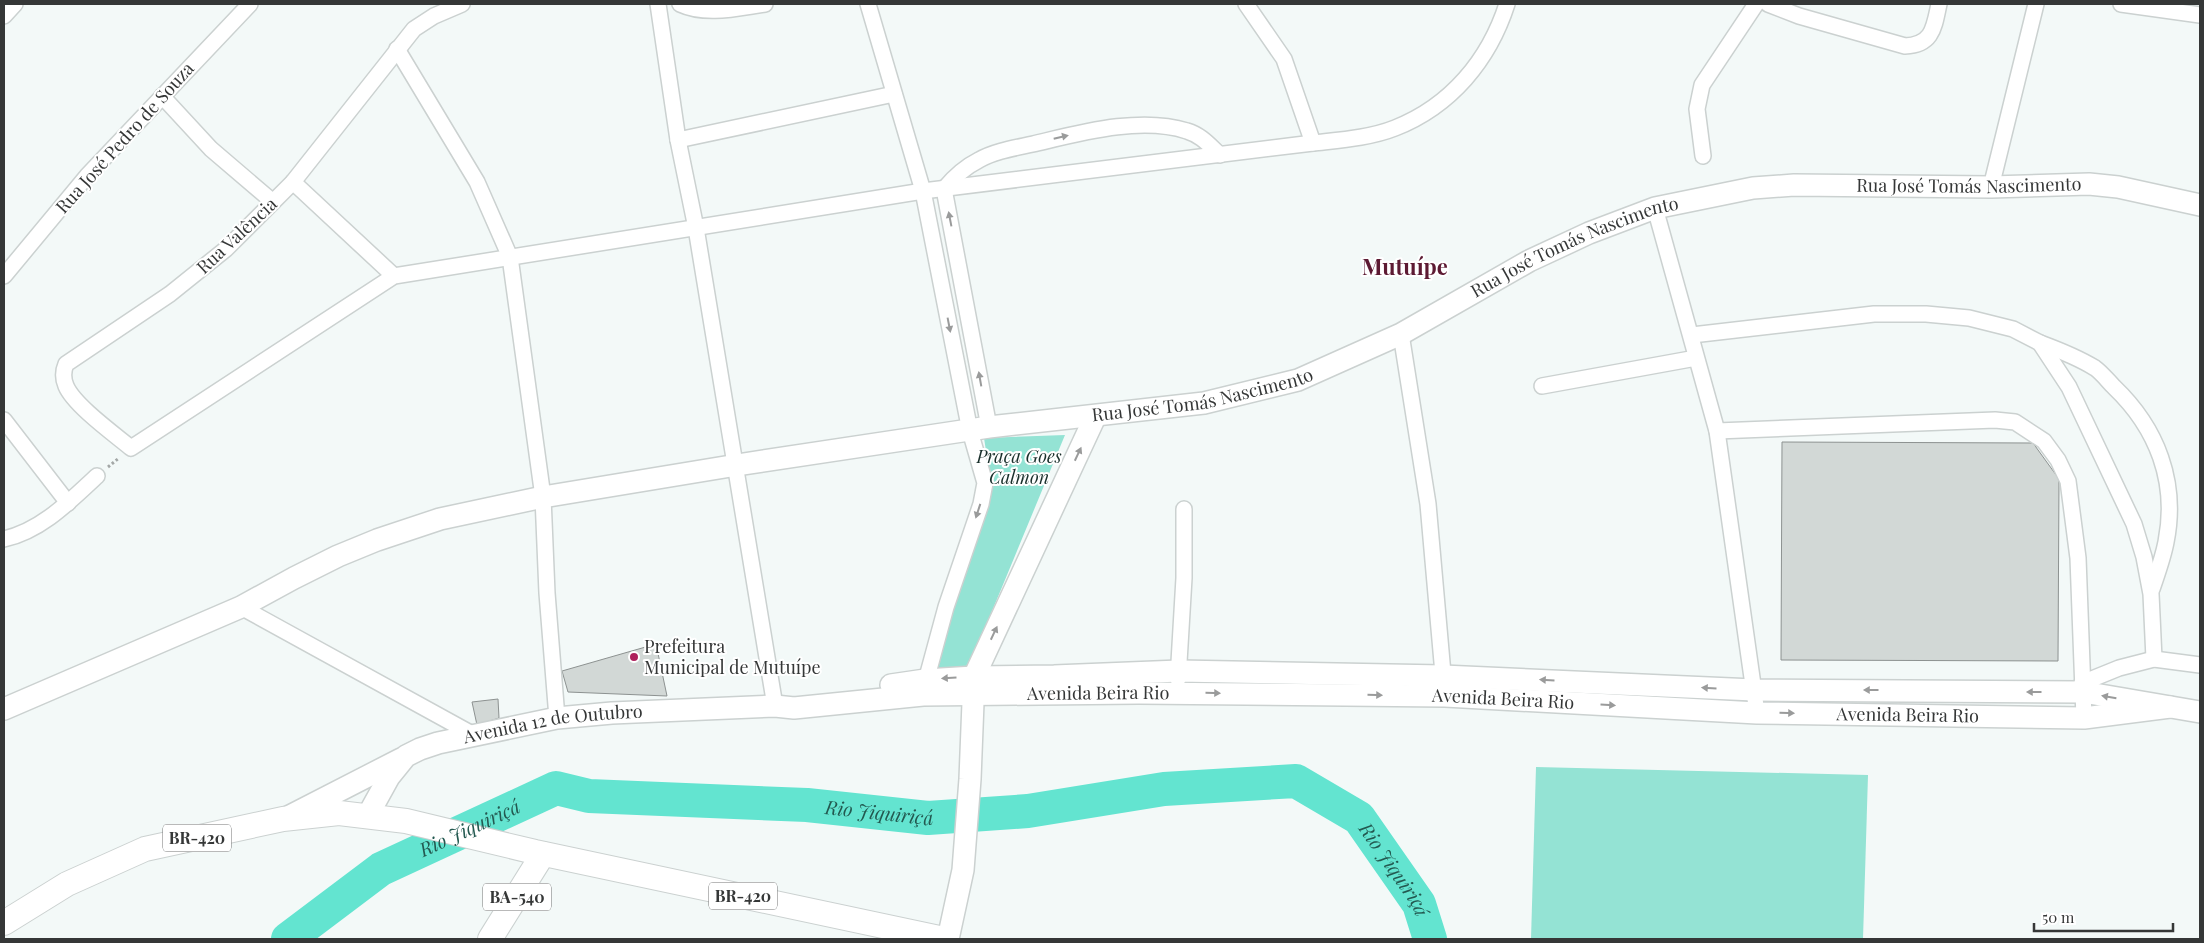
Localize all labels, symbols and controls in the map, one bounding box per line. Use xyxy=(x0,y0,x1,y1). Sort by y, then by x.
street label: Rua José Pedro de Souza xyxy=(50,56,199,218)
one-way arrow xyxy=(1054,133,1069,141)
street label: Rua José Tomás Nascimento xyxy=(1856,171,2082,198)
street label: Rua José Tomás Nascimento xyxy=(1466,191,1680,303)
street label: Rua Valência xyxy=(191,192,282,279)
one-way arrow xyxy=(946,211,954,227)
district label: Mutuípe xyxy=(1362,251,1448,281)
one-way arrow xyxy=(946,317,954,333)
street label: Rua José Tomás Nascimento xyxy=(1090,362,1317,426)
one-way arrow xyxy=(976,372,984,387)
park label: Praça Goes Calmon xyxy=(975,444,1062,489)
one-way arrow xyxy=(1074,447,1082,461)
one-way arrow xyxy=(974,504,982,519)
one-way arrow xyxy=(990,626,998,640)
place label: Prefeitura Municipal de Mutuípe xyxy=(644,634,821,679)
marker: Prefeitura Municipal de Mutuípe xyxy=(628,651,640,663)
one-way arrow xyxy=(941,675,957,683)
one-way arrow xyxy=(1538,676,1554,684)
street label: Avenida Beira Rio xyxy=(1026,680,1170,705)
street label: Avenida Beira Rio xyxy=(1431,683,1575,714)
one-way arrow xyxy=(1701,683,1717,691)
one-way arrow xyxy=(1863,686,1879,694)
one-way arrow xyxy=(2026,688,2042,696)
one-way arrow xyxy=(1205,689,1221,697)
one-way arrow xyxy=(1368,691,1384,699)
one-way arrow xyxy=(2101,692,2117,700)
street label: Avenida 12 de Outubro xyxy=(460,699,643,749)
one-way arrow xyxy=(1600,701,1616,709)
street label: Avenida Beira Rio xyxy=(1835,701,1979,727)
one-way arrow xyxy=(1780,709,1796,717)
water label: Rio Jiquiriçá xyxy=(414,792,524,862)
water label: Rio Jiquiriçá xyxy=(823,793,934,830)
water label: Rio Jiquiriçá xyxy=(1353,816,1436,919)
road number: BR-420 xyxy=(163,824,231,851)
road number: BR-420 xyxy=(709,882,777,909)
road number: BA-540 xyxy=(483,884,551,910)
scale bar xyxy=(2034,900,2173,932)
text: 50 m xyxy=(2042,907,2075,927)

